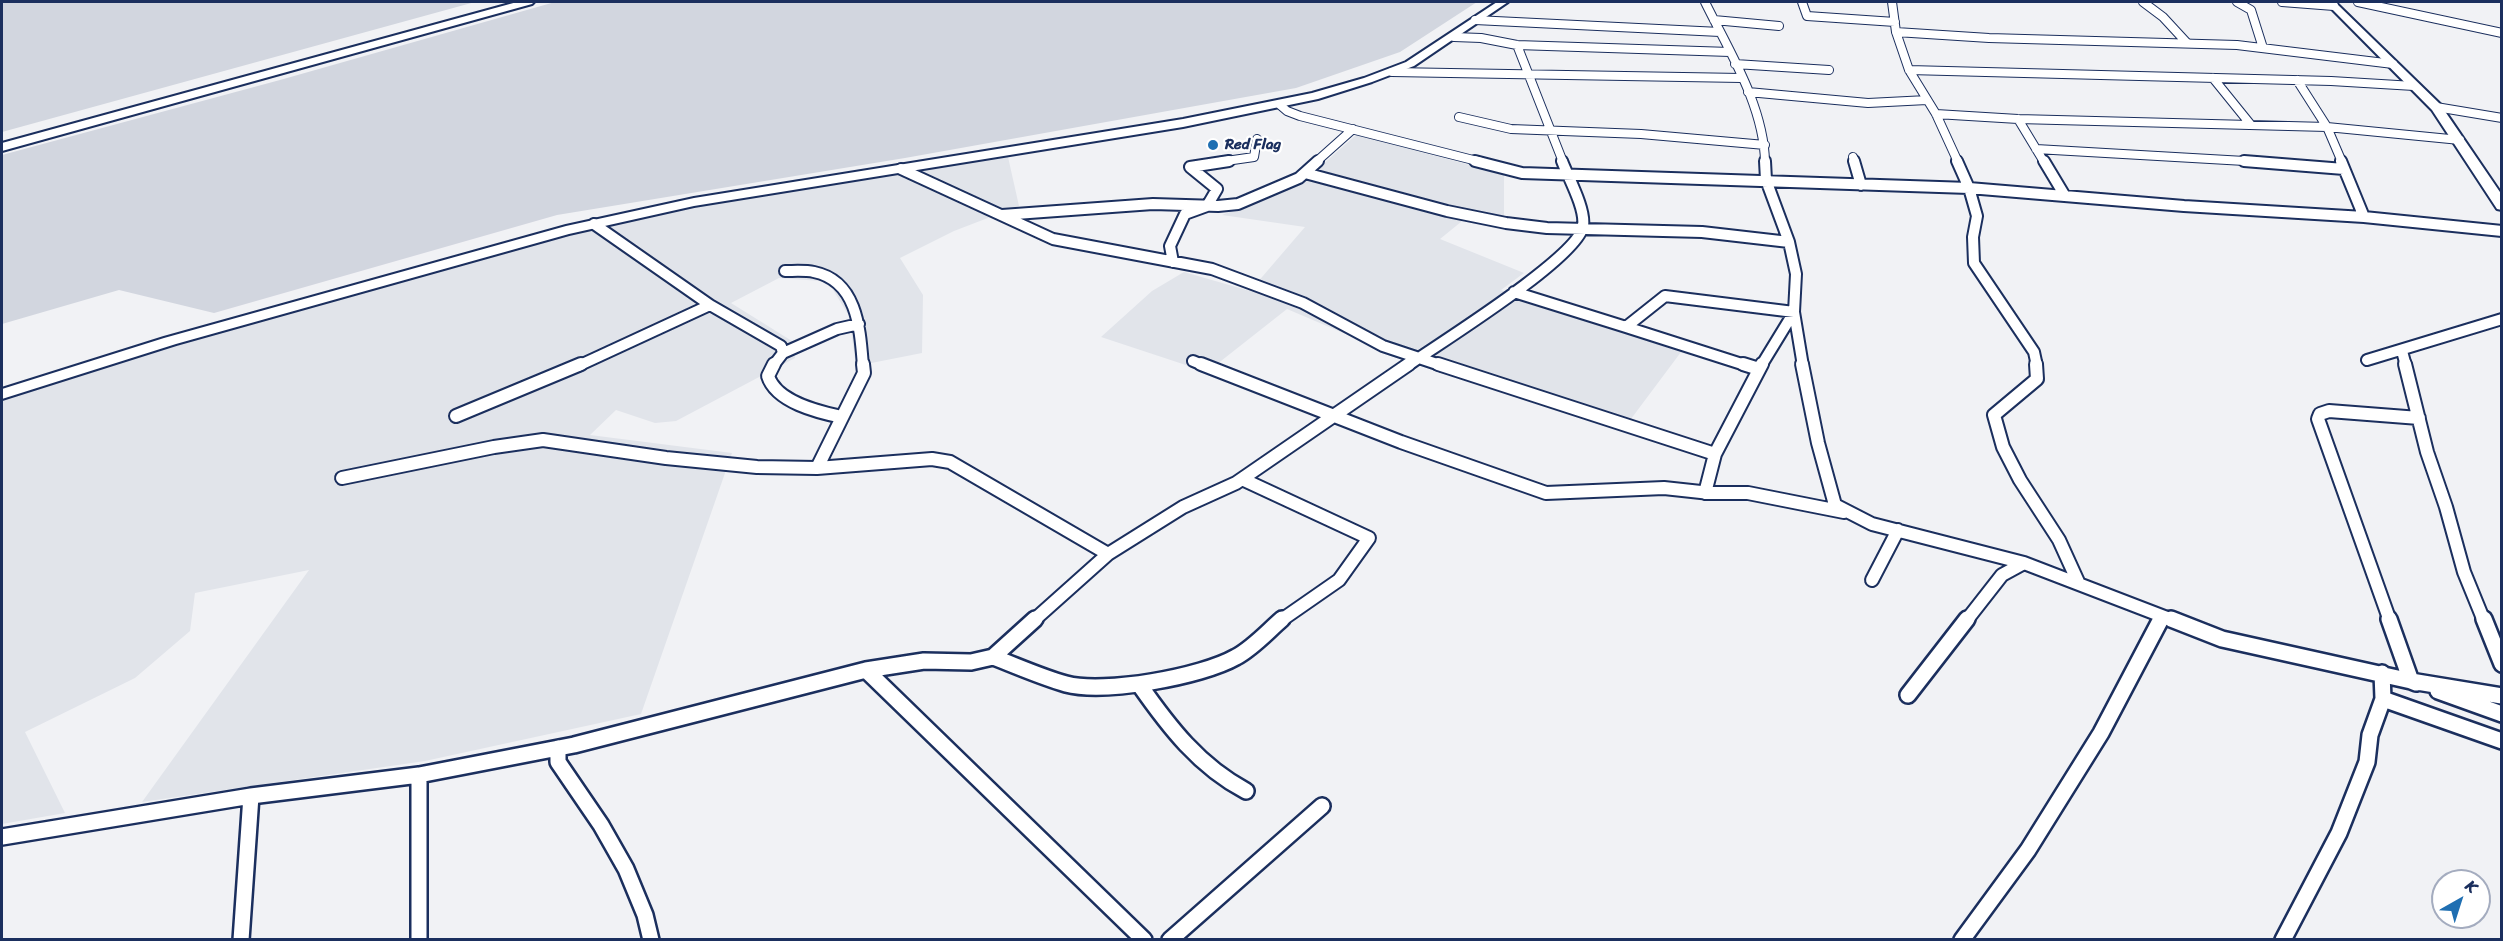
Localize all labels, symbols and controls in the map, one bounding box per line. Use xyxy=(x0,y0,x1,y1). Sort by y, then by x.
place label: Red Flag xyxy=(1225,136,1281,154)
marker: Red Flag xyxy=(1206,138,1220,152)
north arrow xyxy=(2431,869,2491,929)
text: K xyxy=(2458,872,2484,901)

